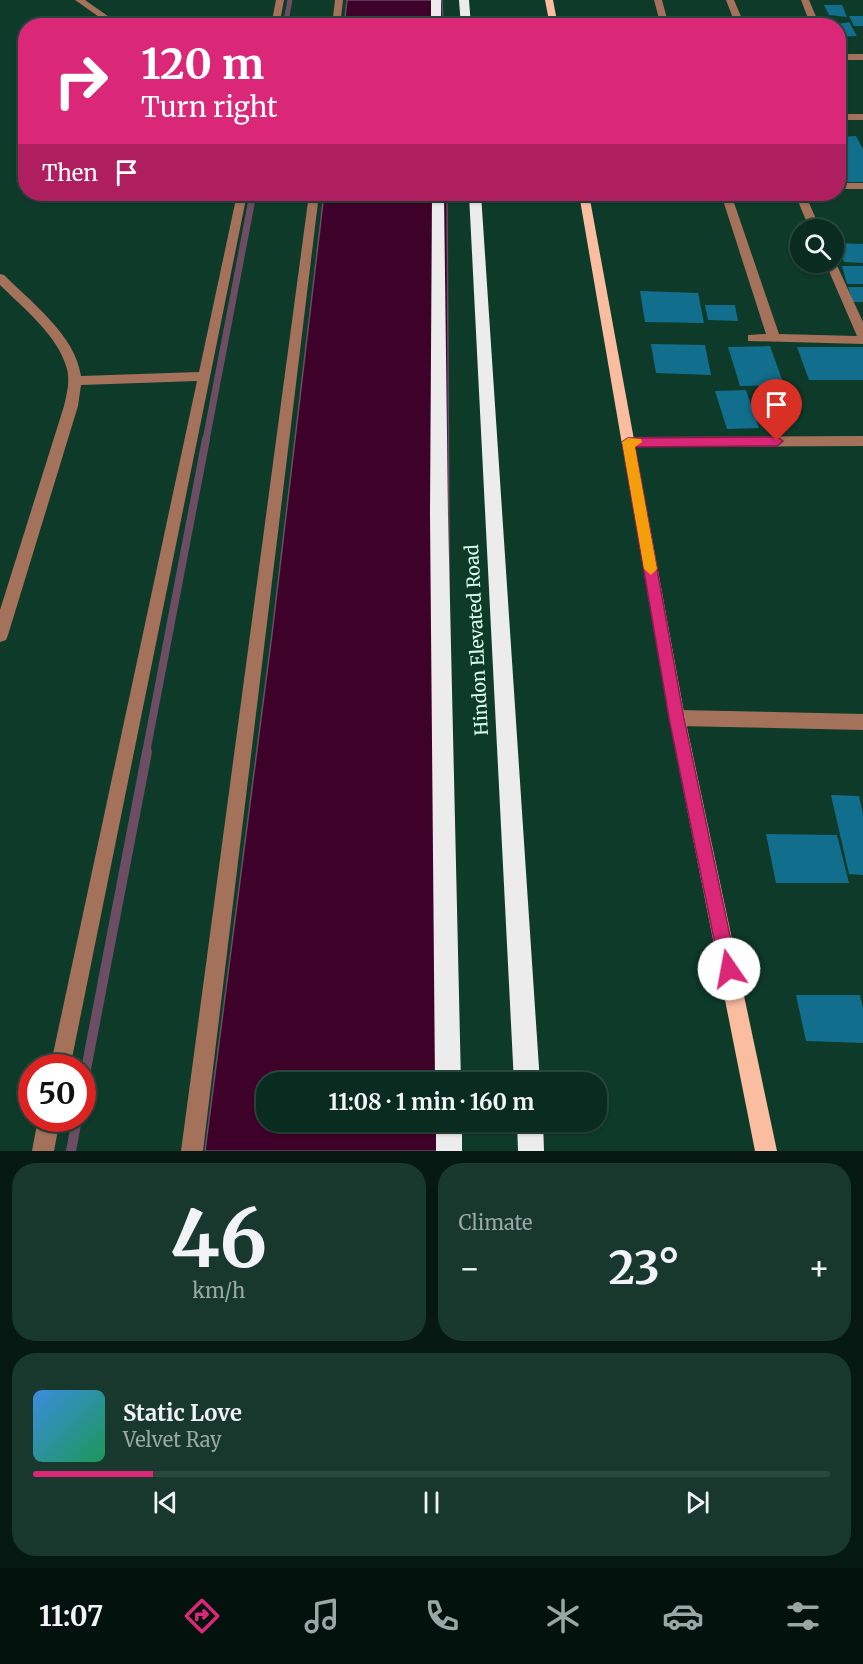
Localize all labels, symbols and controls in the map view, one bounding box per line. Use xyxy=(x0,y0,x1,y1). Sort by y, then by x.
text: 120 m xyxy=(141,38,264,90)
icon: right xyxy=(42,42,120,120)
text: Turn right xyxy=(141,90,278,124)
icon: arrive xyxy=(110,156,143,189)
text: Then xyxy=(42,159,98,187)
map controls xyxy=(790,219,844,273)
button: search xyxy=(790,219,844,273)
pin xyxy=(751,379,802,441)
icon: arrive xyxy=(760,388,793,421)
street label: Hindon Elevated Road xyxy=(460,544,493,736)
position arrow xyxy=(697,937,761,1001)
speed limit sign: 50 xyxy=(18,1054,96,1132)
text: 11:08 · 1 min · 160 m xyxy=(329,1088,534,1116)
text: 46 xyxy=(170,1190,267,1288)
text: Climate xyxy=(459,1210,533,1235)
text: 23° xyxy=(609,1240,680,1296)
text: − xyxy=(459,1248,481,1289)
text: + xyxy=(808,1248,830,1289)
text: km/h xyxy=(192,1278,245,1303)
text: Static Love xyxy=(123,1399,242,1427)
text: Velvet Ray xyxy=(123,1427,222,1452)
icon: previous xyxy=(149,1486,182,1519)
icon: pause xyxy=(415,1486,448,1519)
icon: next xyxy=(681,1486,714,1519)
icon: directions xyxy=(181,1595,223,1637)
icon: music xyxy=(301,1595,343,1637)
icon: phone xyxy=(421,1595,463,1637)
icon: climate xyxy=(542,1595,584,1637)
icon: car xyxy=(662,1595,704,1637)
icon: filters xyxy=(782,1595,824,1637)
text: 11:07 xyxy=(39,1599,103,1633)

